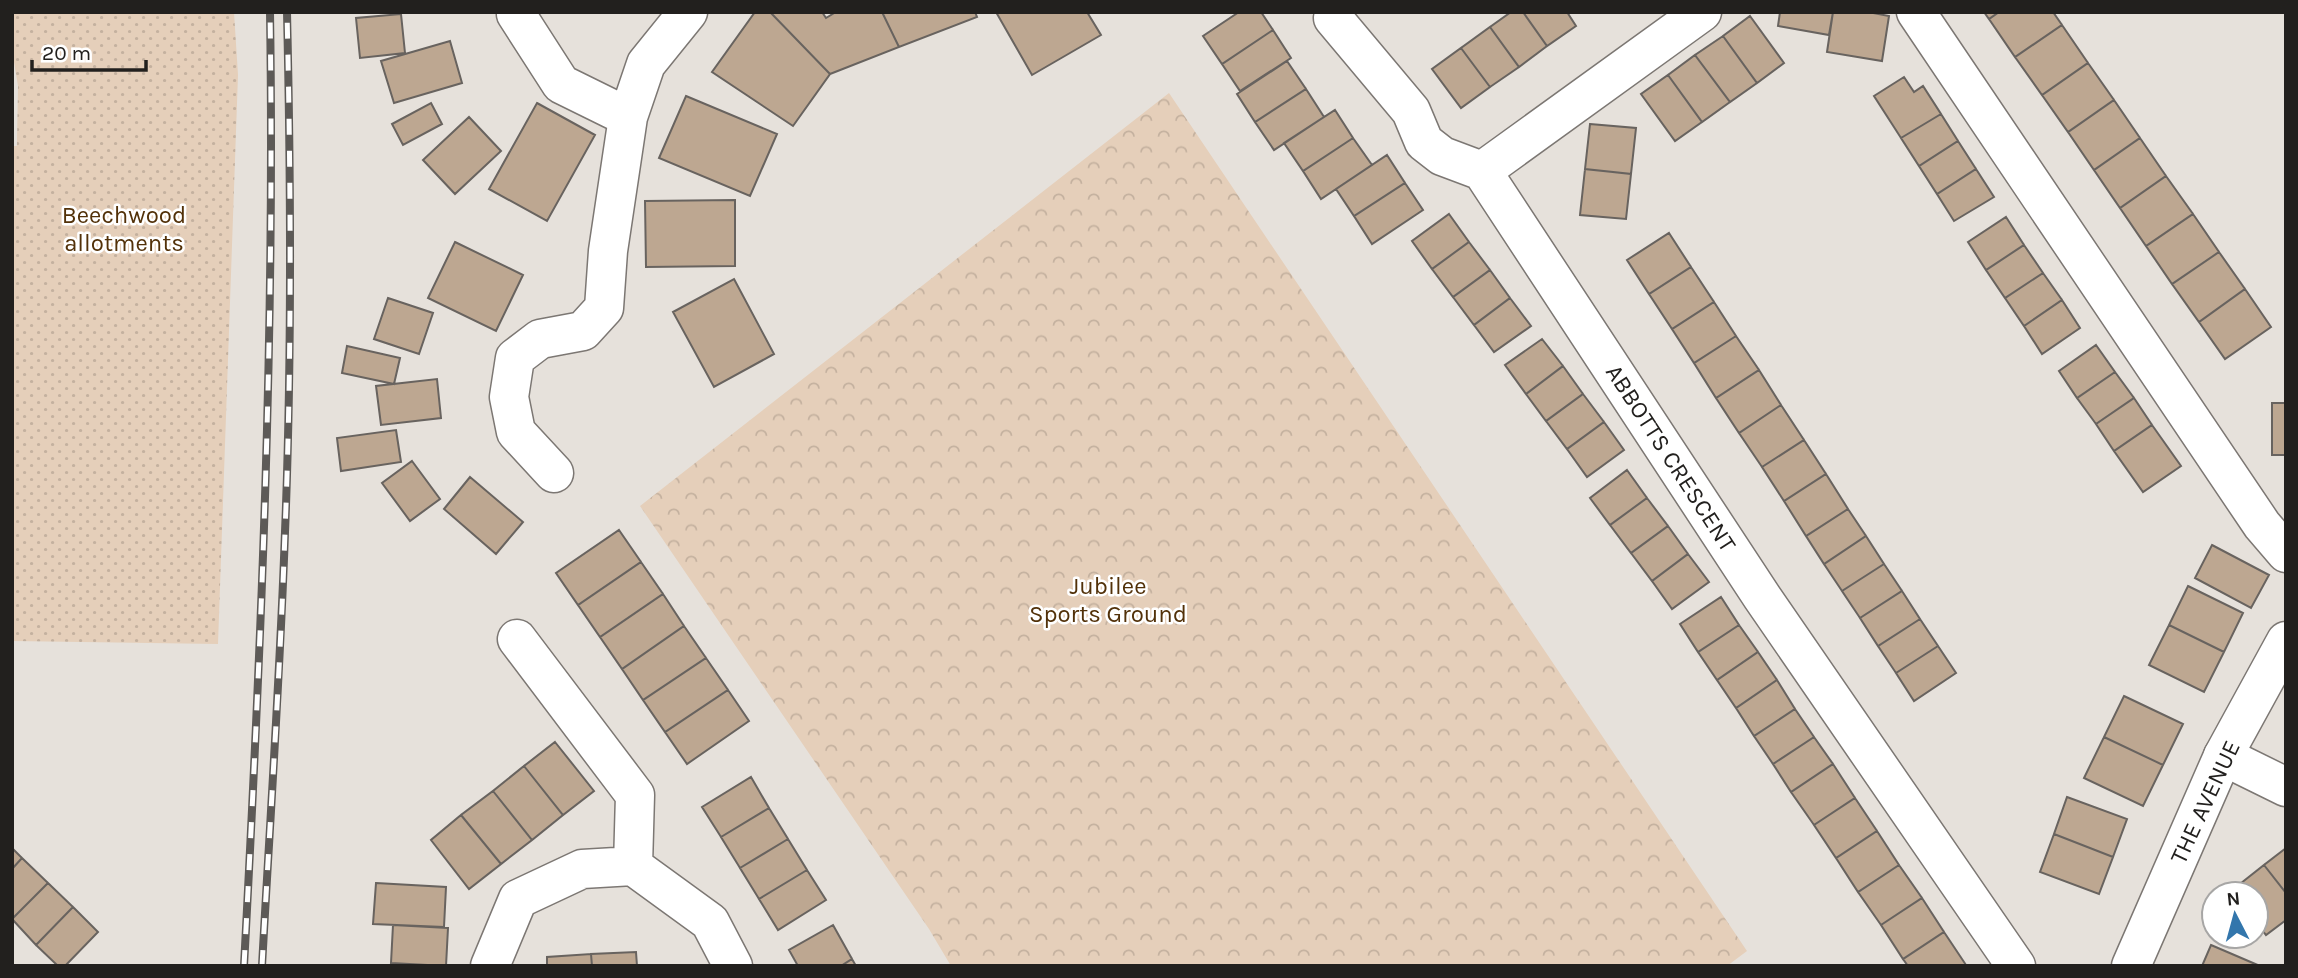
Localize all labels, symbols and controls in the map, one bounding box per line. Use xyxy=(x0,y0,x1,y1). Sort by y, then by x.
scale bar xyxy=(32,28,145,72)
text: 20 m xyxy=(42,41,91,65)
park label: Beechwood allotments xyxy=(62,201,186,257)
street label: ABBOTTS CRESCENT xyxy=(1600,359,1742,557)
park label: Jubilee Sports Ground xyxy=(1029,572,1187,628)
street label: THE AVENUE xyxy=(2164,736,2246,868)
north arrow xyxy=(2200,880,2270,950)
text: N xyxy=(2225,887,2241,911)

